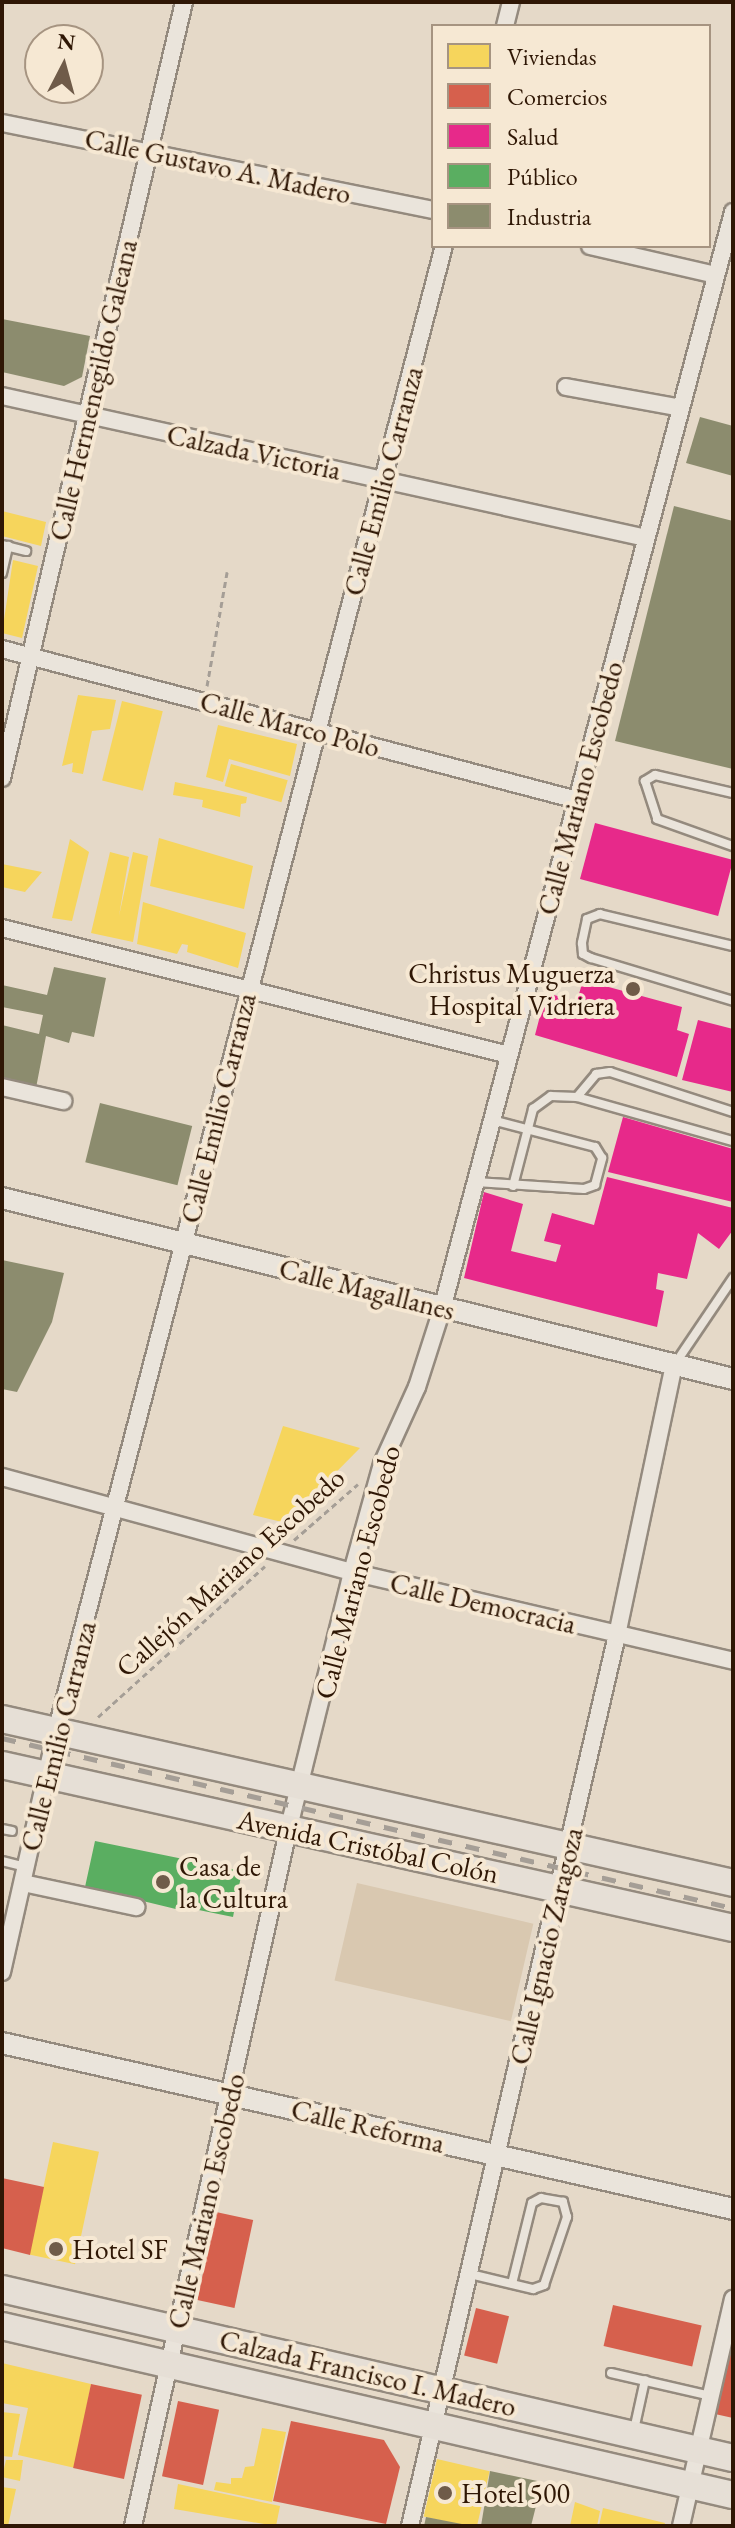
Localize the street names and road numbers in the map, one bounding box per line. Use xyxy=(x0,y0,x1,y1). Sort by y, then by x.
street label: Calle Gustavo A. Madero xyxy=(82,121,354,211)
street label: Calle Hermenegildo Galeana xyxy=(42,236,144,544)
street label: Calle Emilio Carranza xyxy=(336,363,430,599)
street label: Calzada Victoria xyxy=(164,417,344,487)
street label: Calle Mariano Escobedo xyxy=(530,658,630,918)
street label: Calle Marco Polo xyxy=(197,684,383,764)
street label: Calle Emilio Carranza xyxy=(173,989,263,1227)
street label: Calle Magallanes xyxy=(276,1251,458,1327)
street label: Calle Mariano Escobedo xyxy=(307,1442,407,1702)
street label: Callejón Mariano Escobedo xyxy=(109,1460,351,1684)
street label: Calle Democracia xyxy=(387,1565,579,1641)
street label: Calle Emilio Carranza xyxy=(13,1617,103,1855)
street label: Avenida Cristóbal Colón xyxy=(234,1802,502,1890)
street label: Calle Ignacio Zaragoza xyxy=(502,1824,590,2068)
street label: Calle Mariano Escobedo xyxy=(160,2070,252,2332)
street label: Calle Reforma xyxy=(288,2092,448,2160)
street label: Calzada Francisco I. Madero xyxy=(216,2323,520,2423)

